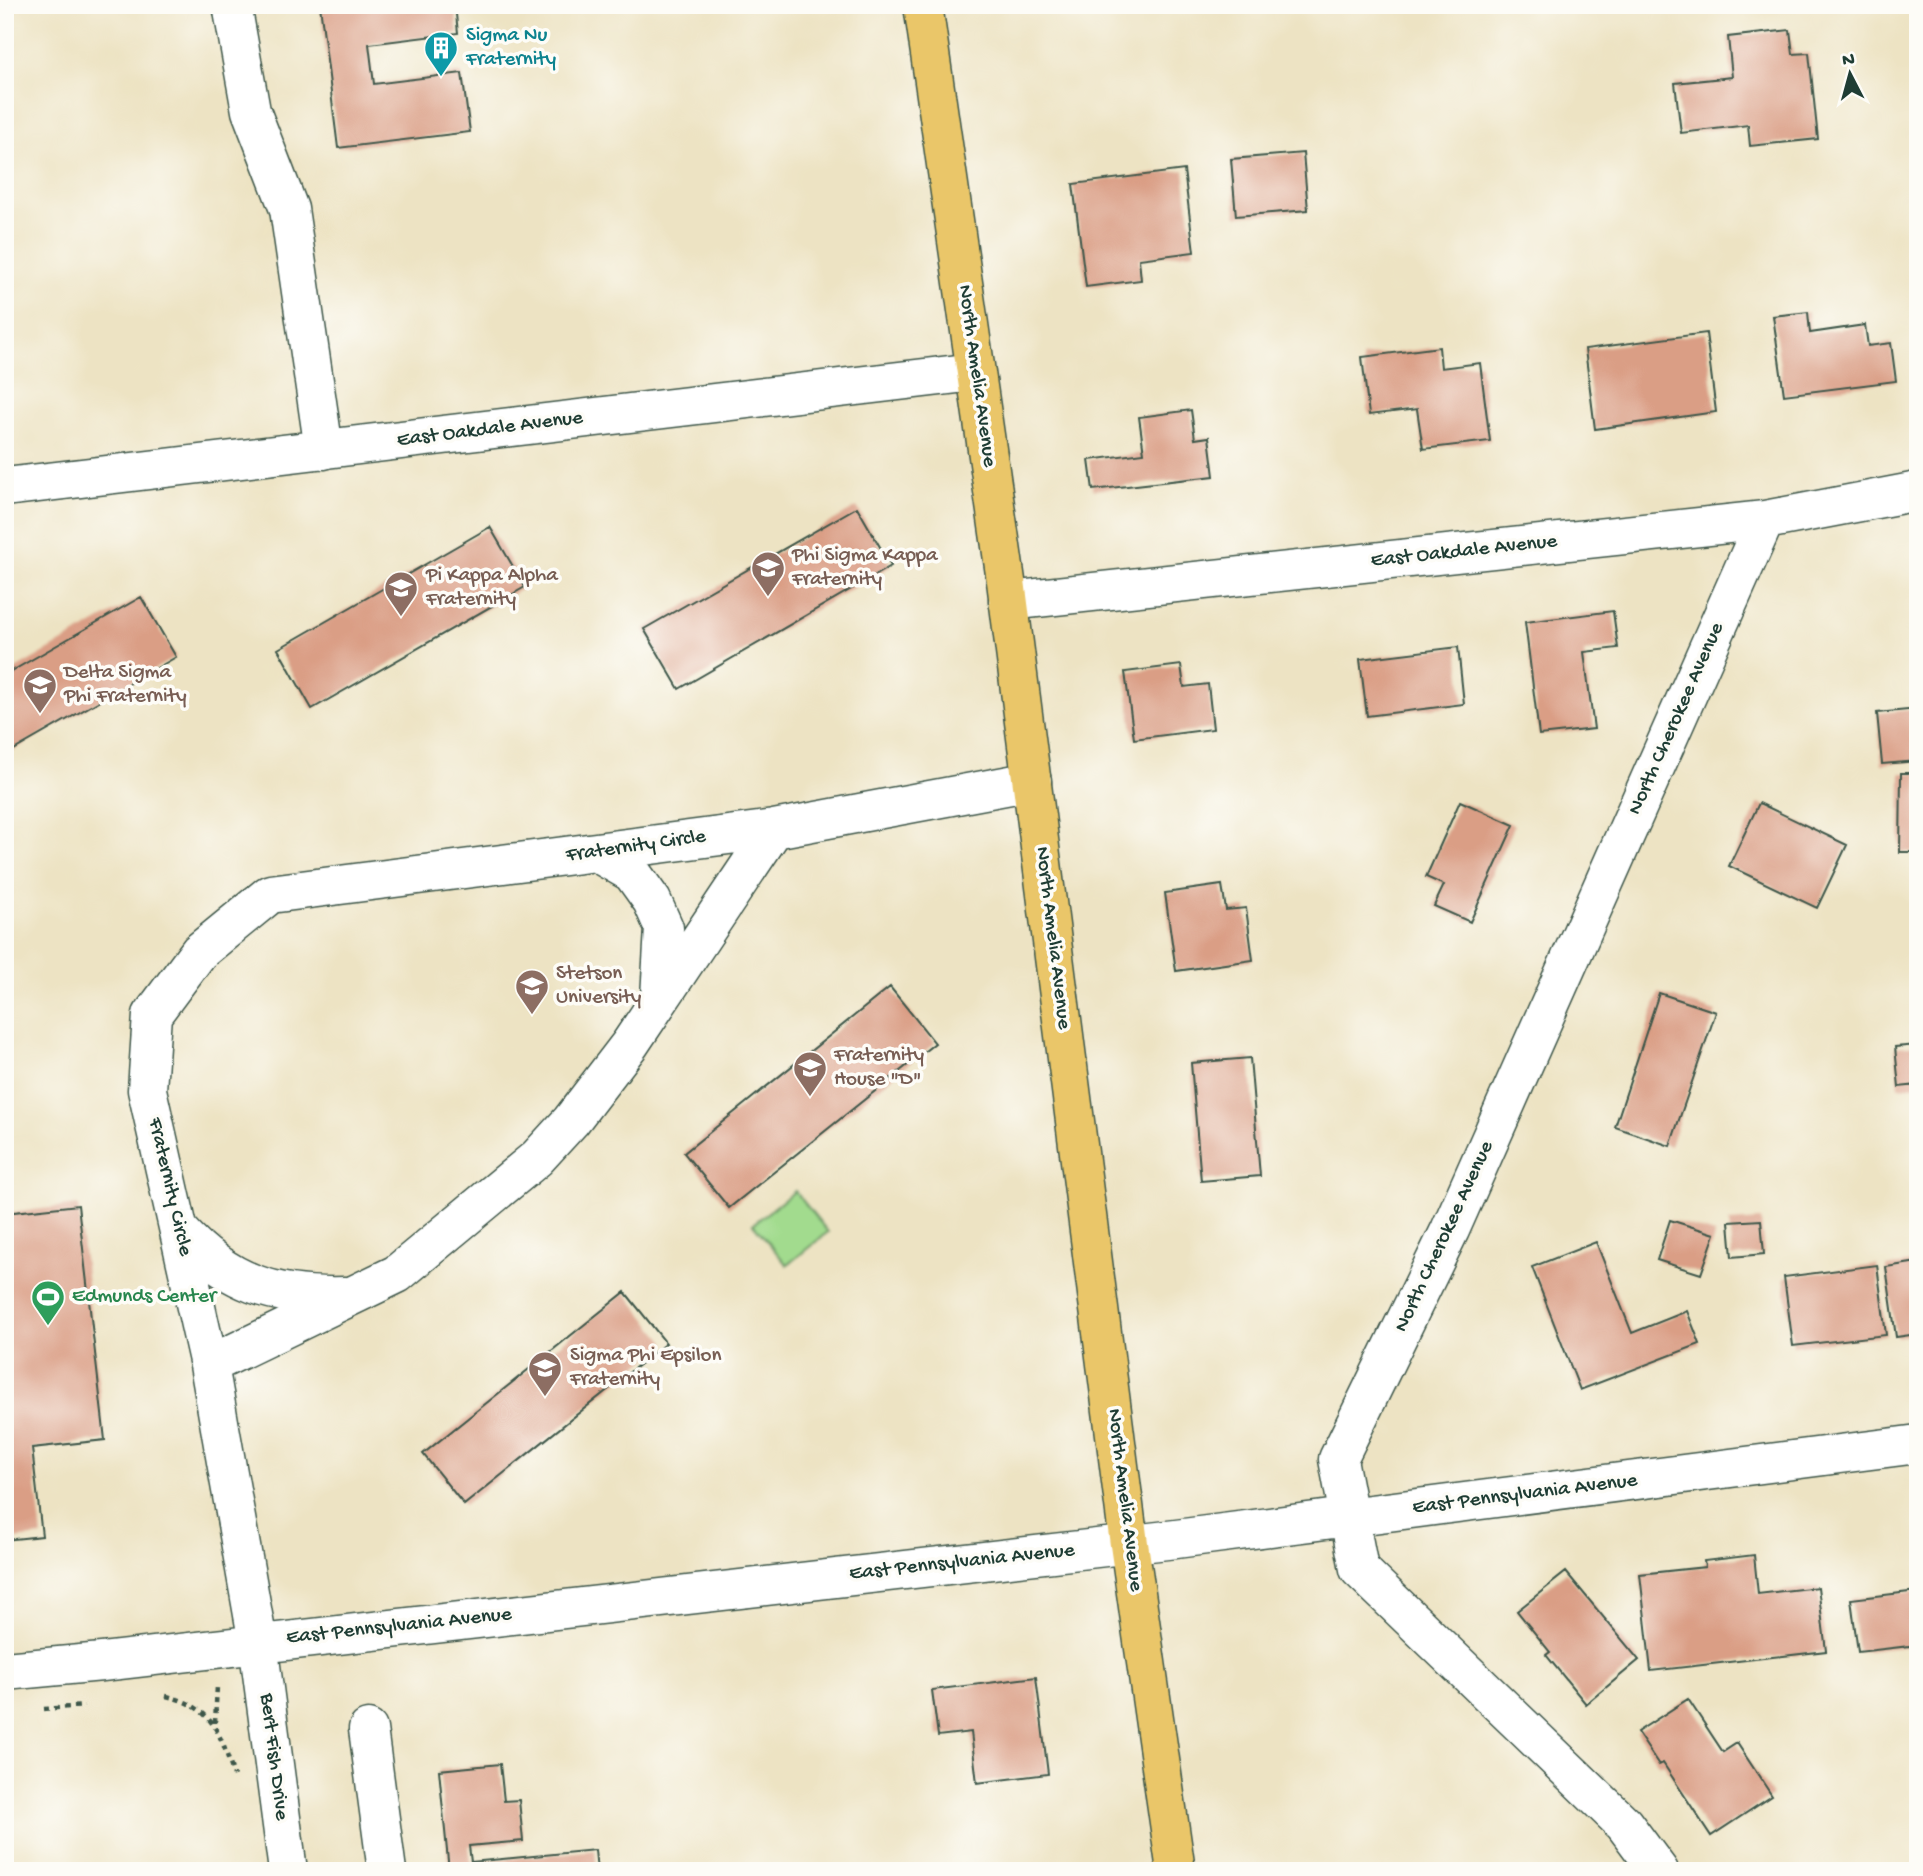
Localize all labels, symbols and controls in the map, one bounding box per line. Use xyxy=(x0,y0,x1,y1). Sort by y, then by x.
place label: Sigma Nu Fraternity xyxy=(465,24,556,73)
building icon: Sigma Nu Fraternity xyxy=(422,29,460,78)
north arrow xyxy=(1814,38,1884,108)
text: N xyxy=(1841,48,1856,73)
street label: North Amelia Avenue xyxy=(951,283,1001,470)
street label: East Oakdale Avenue xyxy=(396,406,586,454)
street label: East Oakdale Avenue xyxy=(1370,530,1560,574)
place label: Phi Sigma Kappa Fraternity xyxy=(791,544,939,593)
school or university icon: Phi Sigma Kappa Fraternity xyxy=(749,549,787,598)
place label: Pi Kappa Alpha Fraternity xyxy=(425,564,559,613)
school or university icon: Pi Kappa Alpha Fraternity xyxy=(382,569,420,618)
street label: North Cherokee Avenue xyxy=(1623,618,1731,819)
place label: Delta Sigma Phi Fraternity xyxy=(62,661,187,710)
school or university icon: Delta Sigma Phi Fraternity xyxy=(21,666,59,715)
street label: Fraternity Circle xyxy=(563,825,709,869)
street label: North Amelia Avenue xyxy=(1028,845,1076,1032)
place label: Stetson University xyxy=(556,962,641,1011)
school or university icon: Stetson University xyxy=(513,967,551,1016)
place label: Fraternity House "D" xyxy=(833,1044,924,1093)
school or university icon: Fraternity House "D" xyxy=(791,1049,829,1098)
street label: Fraternity Circle xyxy=(141,1114,197,1260)
street label: North Cherokee Avenue xyxy=(1390,1136,1501,1336)
sports icon: Edmunds Center xyxy=(29,1278,67,1327)
place label: Edmunds Center xyxy=(72,1285,218,1310)
place label: Sigma Phi Epsilon Fraternity xyxy=(569,1344,721,1393)
school or university icon: Sigma Phi Epsilon Fraternity xyxy=(526,1349,564,1398)
street label: North Amelia Avenue xyxy=(1100,1407,1148,1594)
street label: East Pennsylvania Avenue xyxy=(1411,1469,1640,1521)
street label: East Pennsylvania Avenue xyxy=(848,1539,1077,1587)
street label: East Pennsylvania Avenue xyxy=(285,1603,514,1651)
street label: Bert Fish Drive xyxy=(253,1691,293,1823)

